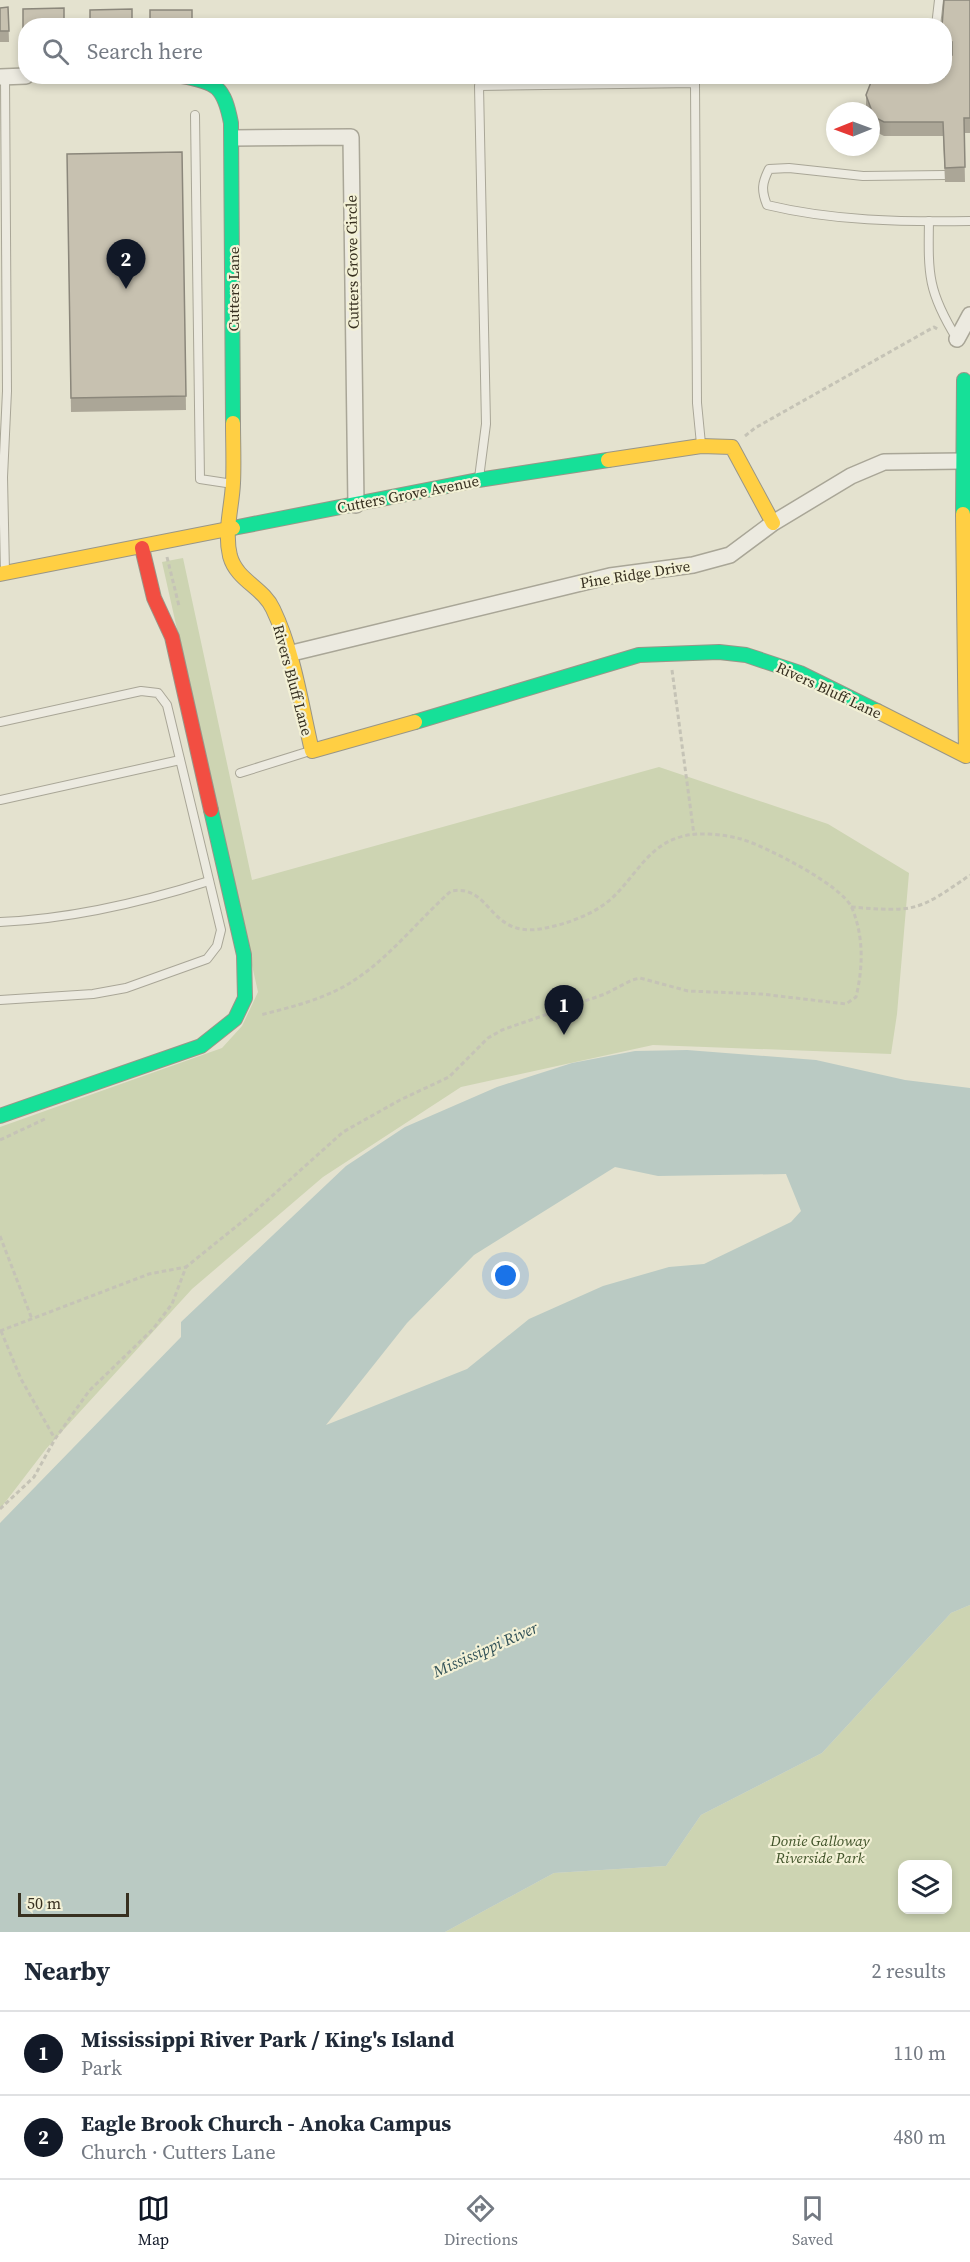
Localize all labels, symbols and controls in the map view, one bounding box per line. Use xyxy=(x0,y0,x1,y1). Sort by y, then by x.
search box xyxy=(18,18,952,84)
icon: search xyxy=(39,35,72,68)
text: Search here xyxy=(87,36,203,66)
north arrow xyxy=(826,102,880,156)
street label: Cutters Grove Circle xyxy=(340,194,364,329)
pin: 2 xyxy=(106,240,146,289)
street label: Cutters Lane xyxy=(223,246,244,332)
street label: Cutters Grove Avenue xyxy=(335,470,481,518)
street label: Pine Ridge Drive xyxy=(578,555,692,593)
street label: Rivers Bluff Lane xyxy=(268,622,318,738)
street label: Rivers Bluff Lane xyxy=(773,656,885,724)
pin: 1 xyxy=(544,986,584,1035)
your location xyxy=(491,1261,520,1290)
water label: Mississippi River xyxy=(428,1616,542,1682)
park label: Donie Galloway Riverside Park xyxy=(769,1830,871,1868)
map controls xyxy=(898,1860,952,1914)
button: layers xyxy=(898,1860,952,1914)
scale bar xyxy=(18,1890,129,1918)
text: 50 m xyxy=(27,1892,61,1914)
text: Nearby xyxy=(24,1953,110,1989)
text: 2 results xyxy=(871,1957,946,1985)
text: Mississippi River Park / King's Island xyxy=(81,2024,454,2054)
text: 1 xyxy=(38,2039,49,2067)
text: 110 m xyxy=(893,2039,946,2067)
text: Park xyxy=(81,2054,122,2082)
text: Eagle Brook Church - Anoka Campus xyxy=(81,2108,451,2138)
text: 2 xyxy=(38,2123,49,2151)
text: 480 m xyxy=(893,2123,946,2151)
text: Church · Cutters Lane xyxy=(81,2138,276,2166)
tab: Map xyxy=(137,2192,170,2250)
tab: Directions xyxy=(444,2192,518,2250)
tab: Saved xyxy=(792,2192,833,2250)

